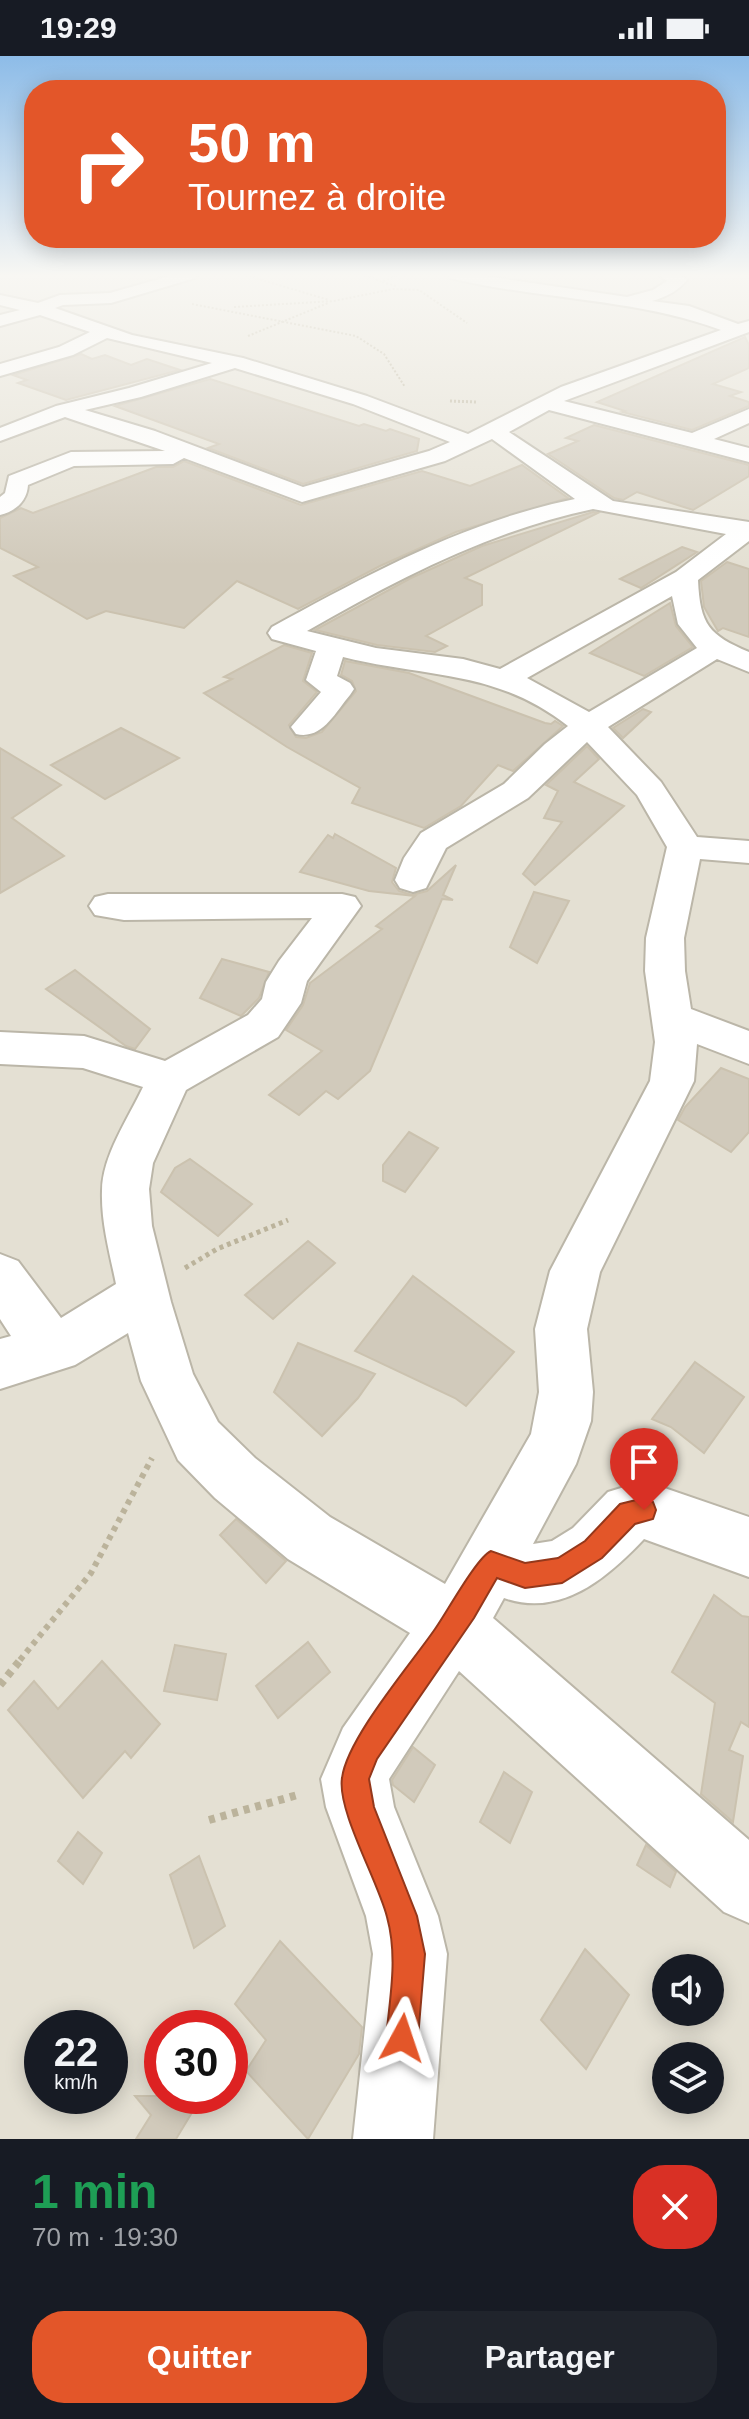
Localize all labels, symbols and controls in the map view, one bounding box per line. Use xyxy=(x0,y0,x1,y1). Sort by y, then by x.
text: 19:29 xyxy=(40,11,117,44)
text: 50 m xyxy=(188,111,316,174)
icon: right xyxy=(56,112,160,216)
text: Tournez à droite xyxy=(188,177,446,218)
pin xyxy=(610,1428,678,1510)
icon: arrive xyxy=(622,1440,666,1484)
map controls xyxy=(652,1954,724,2114)
button: sound xyxy=(652,1954,724,2026)
position arrow xyxy=(360,1996,444,2080)
speed limit sign: 30 xyxy=(144,2010,248,2114)
text: 22 xyxy=(54,2030,98,2074)
button: layers xyxy=(652,2042,724,2114)
text: km/h xyxy=(54,2071,98,2093)
text: 1 min xyxy=(32,2165,157,2218)
button: close xyxy=(633,2165,717,2249)
text: 70 m · 19:30 xyxy=(32,2222,178,2252)
button: Quitter xyxy=(32,2311,367,2403)
button: Partager xyxy=(383,2311,717,2403)

